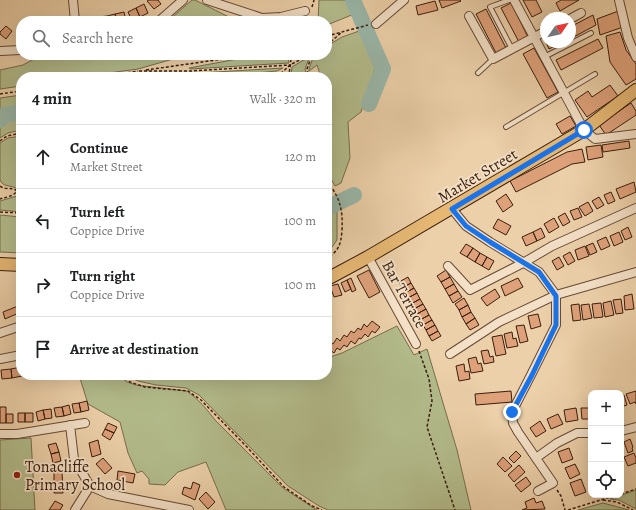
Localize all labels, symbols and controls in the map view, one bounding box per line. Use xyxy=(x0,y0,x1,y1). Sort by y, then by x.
north arrow xyxy=(540,12,576,48)
search box xyxy=(16,16,332,60)
icon: search xyxy=(30,27,52,49)
text: Search here xyxy=(62,28,133,48)
text: 4 min xyxy=(32,87,72,110)
text: Walk · 320 m xyxy=(250,90,316,107)
route start xyxy=(575,121,593,139)
text: Continue xyxy=(70,138,128,158)
street label: Market Street xyxy=(433,143,522,208)
icon: ahead xyxy=(32,146,54,168)
text: 120 m xyxy=(285,148,316,165)
text: Market Street xyxy=(70,158,143,175)
text: Turn left xyxy=(70,202,125,222)
icon: left xyxy=(32,210,54,232)
text: 100 m xyxy=(284,212,316,229)
text: Coppice Drive xyxy=(70,222,145,239)
street label: Bar Terrace xyxy=(376,257,432,332)
text: Turn right xyxy=(70,266,135,286)
icon: right xyxy=(32,274,54,296)
text: 100 m xyxy=(284,276,316,293)
text: Coppice Drive xyxy=(70,286,145,303)
icon: arrive xyxy=(32,338,54,360)
text: Arrive at destination xyxy=(70,339,199,359)
map controls xyxy=(588,390,624,498)
button: + xyxy=(588,390,624,426)
route end xyxy=(503,403,521,421)
button: − xyxy=(588,426,624,462)
place label: Tonacliffe Primary School xyxy=(25,456,125,496)
button: locate xyxy=(588,462,624,498)
marker: Tonacliffe Primary School xyxy=(12,470,22,480)

